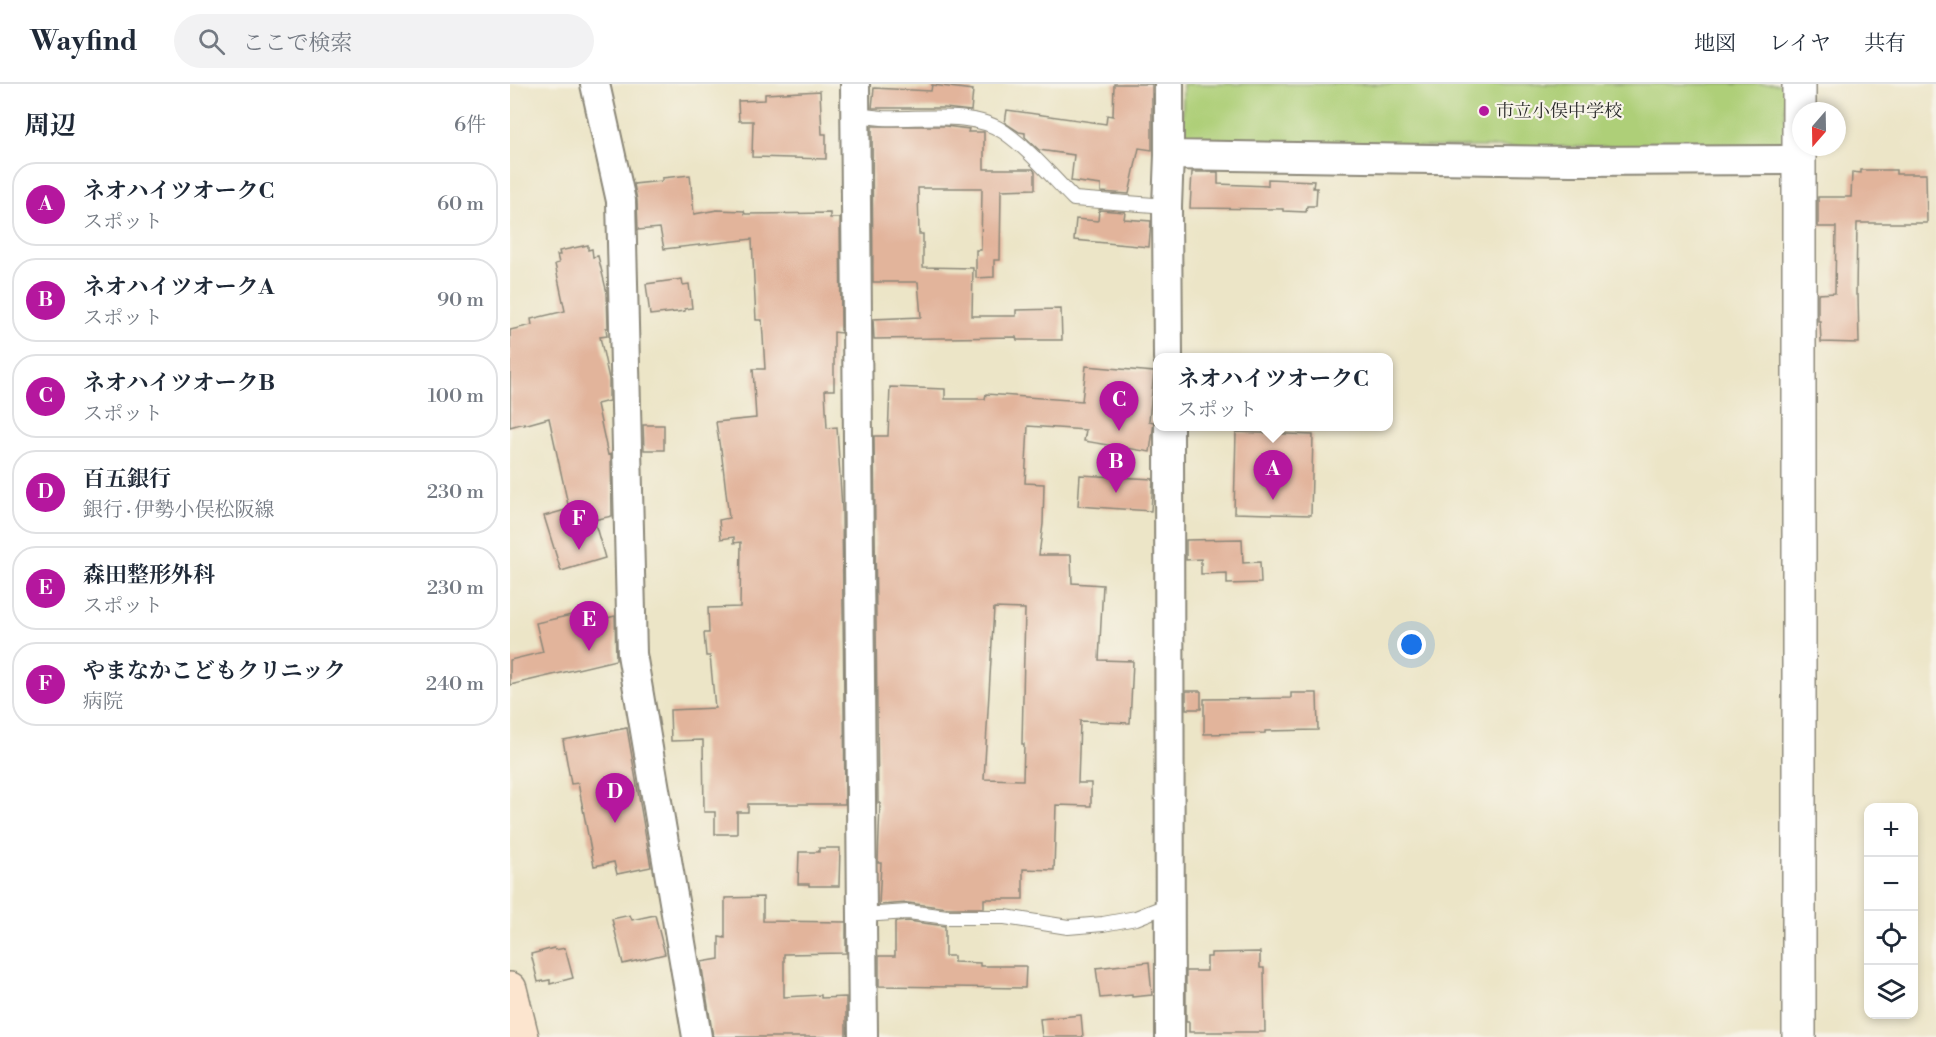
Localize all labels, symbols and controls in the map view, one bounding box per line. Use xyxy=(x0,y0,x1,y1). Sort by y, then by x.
search box xyxy=(174,14,594,68)
text: Wayfind xyxy=(30,24,138,59)
icon: search xyxy=(195,25,228,58)
text: ここで検索 xyxy=(243,30,353,57)
text: 地図 xyxy=(1694,31,1736,57)
text: レイヤ xyxy=(1769,31,1831,57)
text: 共有 xyxy=(1864,31,1906,57)
place label: 市立小俣中学校 xyxy=(1496,100,1622,123)
north arrow xyxy=(1792,102,1846,156)
marker: 市立小俣中学校 xyxy=(1477,104,1491,118)
text: 周辺 xyxy=(24,110,76,142)
text: 6件 xyxy=(454,113,486,138)
text: ネオハイツオークC xyxy=(83,178,274,205)
text: A xyxy=(38,192,53,217)
text: 60 m xyxy=(437,192,484,217)
text: スポット xyxy=(83,210,163,235)
text: ネオハイツオークA xyxy=(83,274,274,301)
text: B xyxy=(38,288,53,313)
text: 90 m xyxy=(437,288,484,313)
text: スポット xyxy=(83,306,163,331)
popup xyxy=(1153,353,1393,431)
text: ネオハイツオークC xyxy=(1177,366,1369,393)
text: ネオハイツオークB xyxy=(83,370,275,397)
pin: C xyxy=(1100,382,1138,431)
text: C xyxy=(38,384,53,409)
text: 100 m xyxy=(428,384,484,409)
text: スポット xyxy=(1177,398,1257,423)
text: スポット xyxy=(83,402,163,427)
pin: B xyxy=(1096,444,1136,493)
pin: A xyxy=(1254,450,1293,500)
text: 百五銀行 xyxy=(83,466,171,493)
text: D xyxy=(38,480,53,505)
text: 230 m xyxy=(427,480,484,505)
text: 銀行 · 伊勢小俣松阪線 xyxy=(83,498,275,523)
pin: F xyxy=(560,500,598,550)
text: 森田整形外科 xyxy=(83,562,215,589)
text: E xyxy=(39,576,52,601)
text: 230 m xyxy=(427,576,484,601)
text: スポット xyxy=(83,594,163,619)
pin: E xyxy=(570,602,608,651)
your location xyxy=(1397,630,1426,659)
text: やまなかこどもクリニック xyxy=(83,658,346,685)
text: F xyxy=(38,672,53,697)
text: 240 m xyxy=(426,672,484,697)
text: 病院 xyxy=(83,690,123,715)
pin: D xyxy=(596,774,634,823)
map controls xyxy=(1864,803,1918,1019)
button: + xyxy=(1864,803,1918,857)
button: − xyxy=(1864,857,1918,911)
button: locate xyxy=(1864,911,1918,965)
button: layers xyxy=(1864,965,1918,1019)

